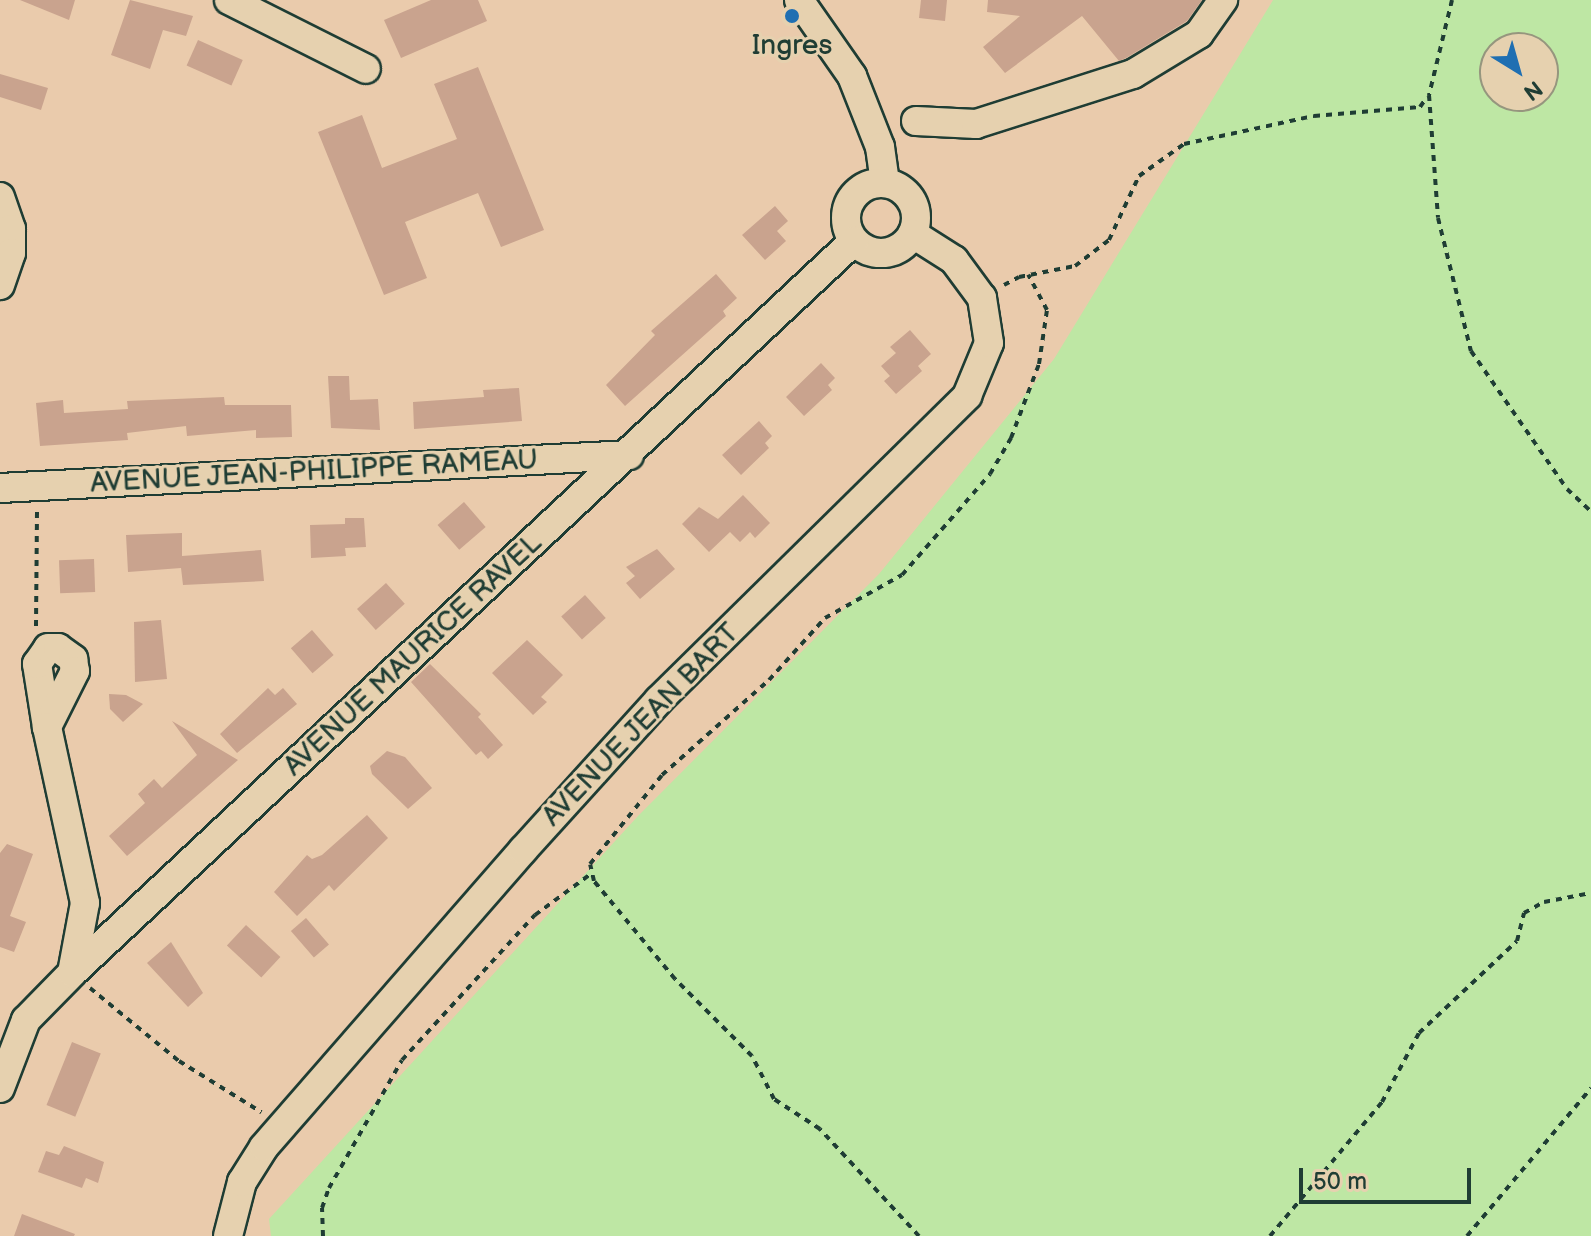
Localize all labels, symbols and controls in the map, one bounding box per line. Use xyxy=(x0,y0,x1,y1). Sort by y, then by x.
marker: Ingres xyxy=(783,7,801,25)
place label: Ingres xyxy=(752,29,832,63)
north arrow xyxy=(1479,32,1559,112)
text: N xyxy=(1518,74,1547,106)
street label: AVENUE JEAN-PHILIPPE RAMEAU xyxy=(89,443,539,501)
street label: AVENUE MAURICE RAVEL xyxy=(277,527,549,783)
street label: AVENUE JEAN BART xyxy=(535,616,747,834)
scale bar xyxy=(1303,1152,1475,1202)
text: 50 m xyxy=(1313,1167,1367,1196)

